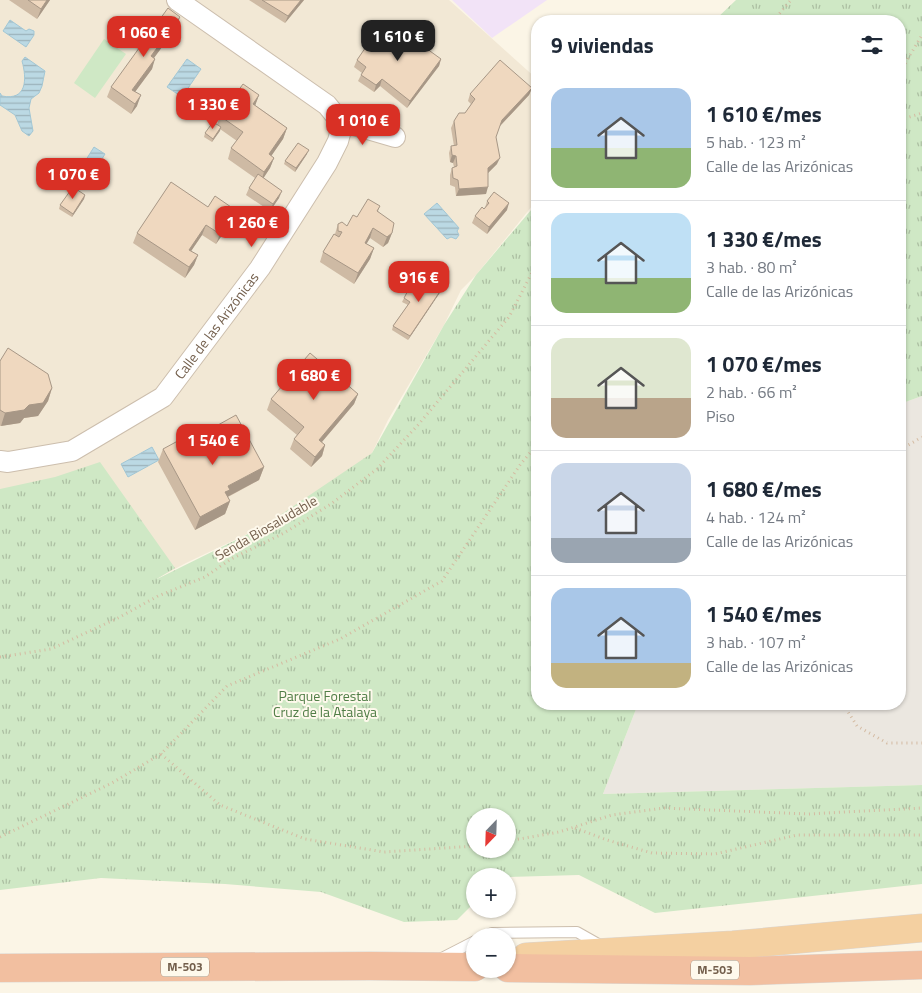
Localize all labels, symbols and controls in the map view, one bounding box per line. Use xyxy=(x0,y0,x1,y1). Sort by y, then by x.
pin: 1 060 € xyxy=(98,15,190,58)
text: 1 060 € xyxy=(118,20,170,44)
pin: 1 610 € xyxy=(352,20,444,62)
text: 1 610 € xyxy=(372,24,424,48)
text: 9 viviendas xyxy=(551,29,654,61)
icon: filters xyxy=(858,31,886,59)
pin: 1 330 € xyxy=(167,88,259,130)
text: 1 330 € xyxy=(187,92,239,116)
text: 1 610 €/mes xyxy=(706,98,822,130)
pin: 1 010 € xyxy=(317,104,409,146)
text: 1 010 € xyxy=(337,108,389,132)
icon: home xyxy=(591,108,651,168)
text: 5 hab. · 123 m² xyxy=(706,130,806,154)
text: Calle de las Arizónicas xyxy=(706,154,853,178)
pin: 1 070 € xyxy=(27,158,119,200)
text: 1 070 € xyxy=(47,162,99,186)
pin: 1 260 € xyxy=(206,206,298,248)
text: 1 260 € xyxy=(226,210,278,234)
text: 1 330 €/mes xyxy=(706,223,822,255)
icon: home xyxy=(591,233,651,293)
text: 3 hab. · 80 m² xyxy=(706,255,797,279)
pin: 916 € xyxy=(384,260,454,303)
text: 916 € xyxy=(399,265,439,289)
street label: Calle de las Arizónicas xyxy=(169,268,263,383)
text: Calle de las Arizónicas xyxy=(706,279,853,303)
text: 1 070 €/mes xyxy=(706,348,822,380)
pin: 1 680 € xyxy=(268,358,360,401)
icon: home xyxy=(591,358,651,418)
text: 1 680 € xyxy=(288,363,340,387)
text: 2 hab. · 66 m² xyxy=(706,380,797,404)
text: Piso xyxy=(706,404,735,428)
pin: 1 540 € xyxy=(167,424,259,466)
text: 1 540 € xyxy=(187,428,239,452)
text: 1 680 €/mes xyxy=(706,473,822,505)
icon: home xyxy=(591,483,651,543)
street label: Senda Biosaludable xyxy=(211,490,321,565)
text: 4 hab. · 124 m² xyxy=(706,505,806,529)
text: Calle de las Arizónicas xyxy=(706,529,853,553)
text: 1 540 €/mes xyxy=(706,598,822,630)
icon: home xyxy=(591,608,651,668)
text: 3 hab. · 107 m² xyxy=(706,630,806,654)
text: Calle de las Arizónicas xyxy=(706,654,853,678)
park label: Parque Forestal Cruz de la Atalaya xyxy=(273,685,377,722)
north arrow xyxy=(466,808,516,858)
map controls xyxy=(466,808,516,978)
button: + xyxy=(466,868,516,918)
button: − xyxy=(466,928,516,978)
road number: M-503 xyxy=(161,958,209,976)
road number: M-503 xyxy=(691,960,739,980)

